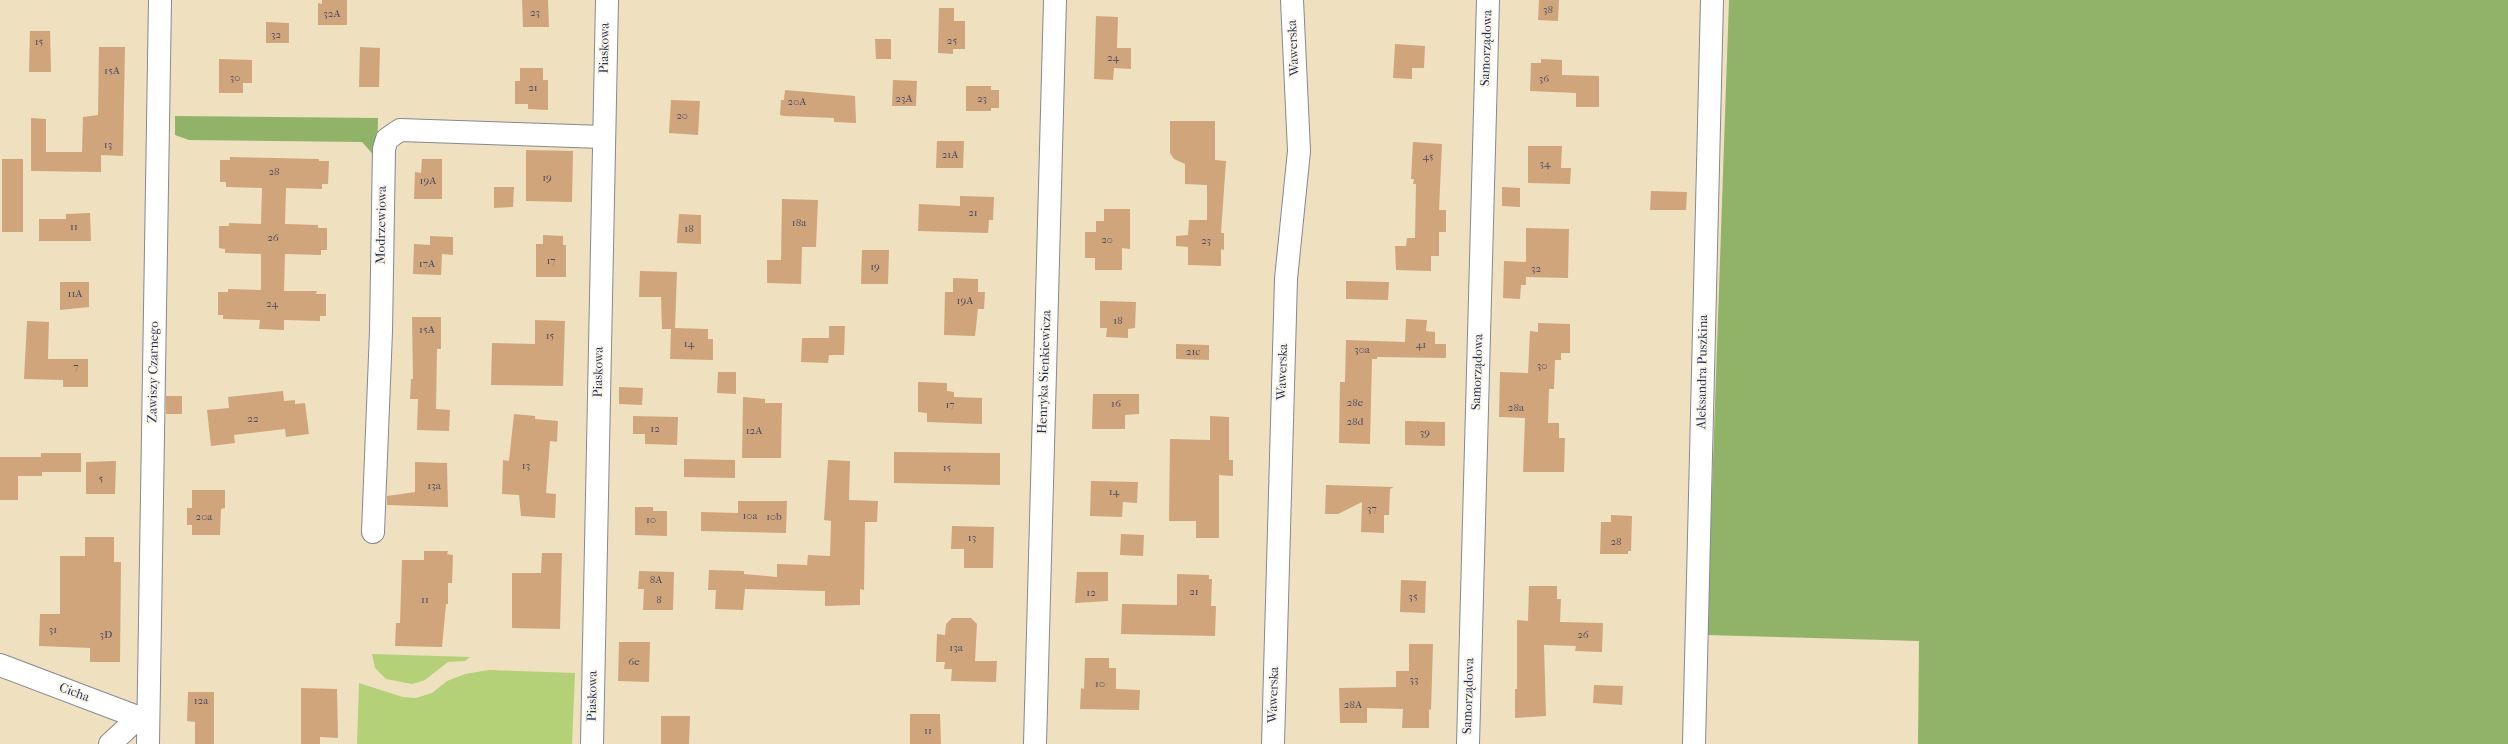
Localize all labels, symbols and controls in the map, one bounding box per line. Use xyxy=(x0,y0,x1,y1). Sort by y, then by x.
house number: 38 xyxy=(1543,3,1553,17)
house number: 23 xyxy=(530,6,540,20)
house number: 32A xyxy=(323,7,341,21)
street label: Samorządowa xyxy=(1478,10,1496,86)
street label: Wawerska xyxy=(1285,19,1303,77)
street label: Piaskowa xyxy=(597,22,613,74)
house number: 32 xyxy=(271,28,281,42)
house number: 25 xyxy=(947,34,957,48)
house number: 15 xyxy=(35,35,43,49)
house number: 24 xyxy=(1107,51,1119,65)
house number: 15A xyxy=(104,64,120,78)
house number: 30 xyxy=(230,71,240,85)
house number: 36 xyxy=(1539,72,1549,86)
house number: 21 xyxy=(528,81,538,95)
house number: 23A xyxy=(895,92,913,106)
house number: 23 xyxy=(977,92,987,106)
house number: 20A xyxy=(788,95,806,109)
house number: 20 xyxy=(676,109,688,123)
house number: 13 xyxy=(104,138,112,152)
house number: 21A xyxy=(942,148,958,162)
house number: 45 xyxy=(1423,150,1433,164)
house number: 34 xyxy=(1539,157,1551,171)
house number: 28 xyxy=(268,165,280,179)
house number: 19 xyxy=(542,171,552,185)
house number: 19A xyxy=(420,174,436,188)
street label: Modrzewiowa xyxy=(374,186,390,264)
house number: 21 xyxy=(968,206,978,220)
house number: 18a xyxy=(792,216,806,230)
house number: 11 xyxy=(70,220,78,234)
house number: 18 xyxy=(684,222,694,236)
house number: 26 xyxy=(267,231,279,245)
house number: 20 xyxy=(1101,233,1113,247)
house number: 23 xyxy=(1201,234,1211,248)
house number: 17 xyxy=(546,254,556,268)
house number: 17A xyxy=(419,257,435,271)
house number: 19 xyxy=(870,260,880,274)
house number: 32 xyxy=(1531,262,1541,276)
house number: 11A xyxy=(68,287,82,301)
house number: 19A xyxy=(957,294,973,308)
house number: 24 xyxy=(266,297,278,311)
street label: Henryka Sienkiewicza xyxy=(1035,310,1055,434)
house number: 18 xyxy=(1113,314,1123,328)
street label: Aleksandra Puszkina xyxy=(1694,315,1712,429)
street label: Zawiszy Czarnego xyxy=(145,321,163,423)
house number: 15A xyxy=(419,323,435,337)
house number: 15 xyxy=(546,329,554,343)
street label: Samorządowa xyxy=(1469,334,1487,410)
house number: 14 xyxy=(684,337,694,351)
house number: 41 xyxy=(1416,338,1426,352)
house number: 30a xyxy=(1354,343,1370,357)
street label: Wawerska xyxy=(1274,344,1292,400)
house number: 21c xyxy=(1186,345,1200,359)
street label: Piaskowa xyxy=(591,346,607,398)
house number: 30 xyxy=(1537,359,1547,373)
house number: 7 xyxy=(73,360,79,374)
house number: 28e xyxy=(1347,396,1363,410)
house number: 16 xyxy=(1111,397,1121,411)
house number: 17 xyxy=(945,398,955,412)
house number: 28a xyxy=(1508,401,1524,415)
house number: 22 xyxy=(247,412,259,426)
house number: 28d xyxy=(1346,415,1364,429)
house number: 12 xyxy=(650,422,660,436)
house number: 12A xyxy=(746,424,762,438)
house number: 39 xyxy=(1420,426,1430,440)
house number: 13 xyxy=(522,459,530,473)
house number: 15 xyxy=(943,461,951,475)
house number: 5 xyxy=(99,472,103,486)
house number: 13a xyxy=(427,479,441,493)
house number: 14 xyxy=(1109,485,1119,499)
house number: 37 xyxy=(1367,502,1377,516)
house number: 10a xyxy=(742,509,758,523)
house number: 20a xyxy=(196,510,212,524)
house number: 10b xyxy=(766,510,782,524)
house number: 10 xyxy=(646,513,656,527)
house number: 13 xyxy=(968,531,976,545)
house number: 28 xyxy=(1610,535,1622,549)
house number: 8A xyxy=(650,573,662,587)
house number: 21 xyxy=(1189,585,1199,599)
house number: 12 xyxy=(1086,586,1096,600)
house number: 35 xyxy=(1408,590,1418,604)
house number: 11 xyxy=(421,593,429,607)
house number: 8 xyxy=(656,593,662,607)
house number: 31 xyxy=(49,623,57,637)
house number: 3D xyxy=(100,628,112,642)
house number: 26 xyxy=(1577,628,1589,642)
house number: 13a xyxy=(949,641,963,655)
house number: 6e xyxy=(628,655,640,669)
street label: Samorządowa xyxy=(1460,658,1478,734)
street label: Wawerska xyxy=(1265,667,1283,723)
street label: Piaskowa xyxy=(585,670,601,722)
house number: 33 xyxy=(1409,673,1419,687)
house number: 10 xyxy=(1095,677,1105,691)
street label: Cicha xyxy=(57,680,91,706)
house number: 12a xyxy=(194,694,208,708)
house number: 28A xyxy=(1344,698,1362,712)
house number: 11 xyxy=(924,724,932,738)

